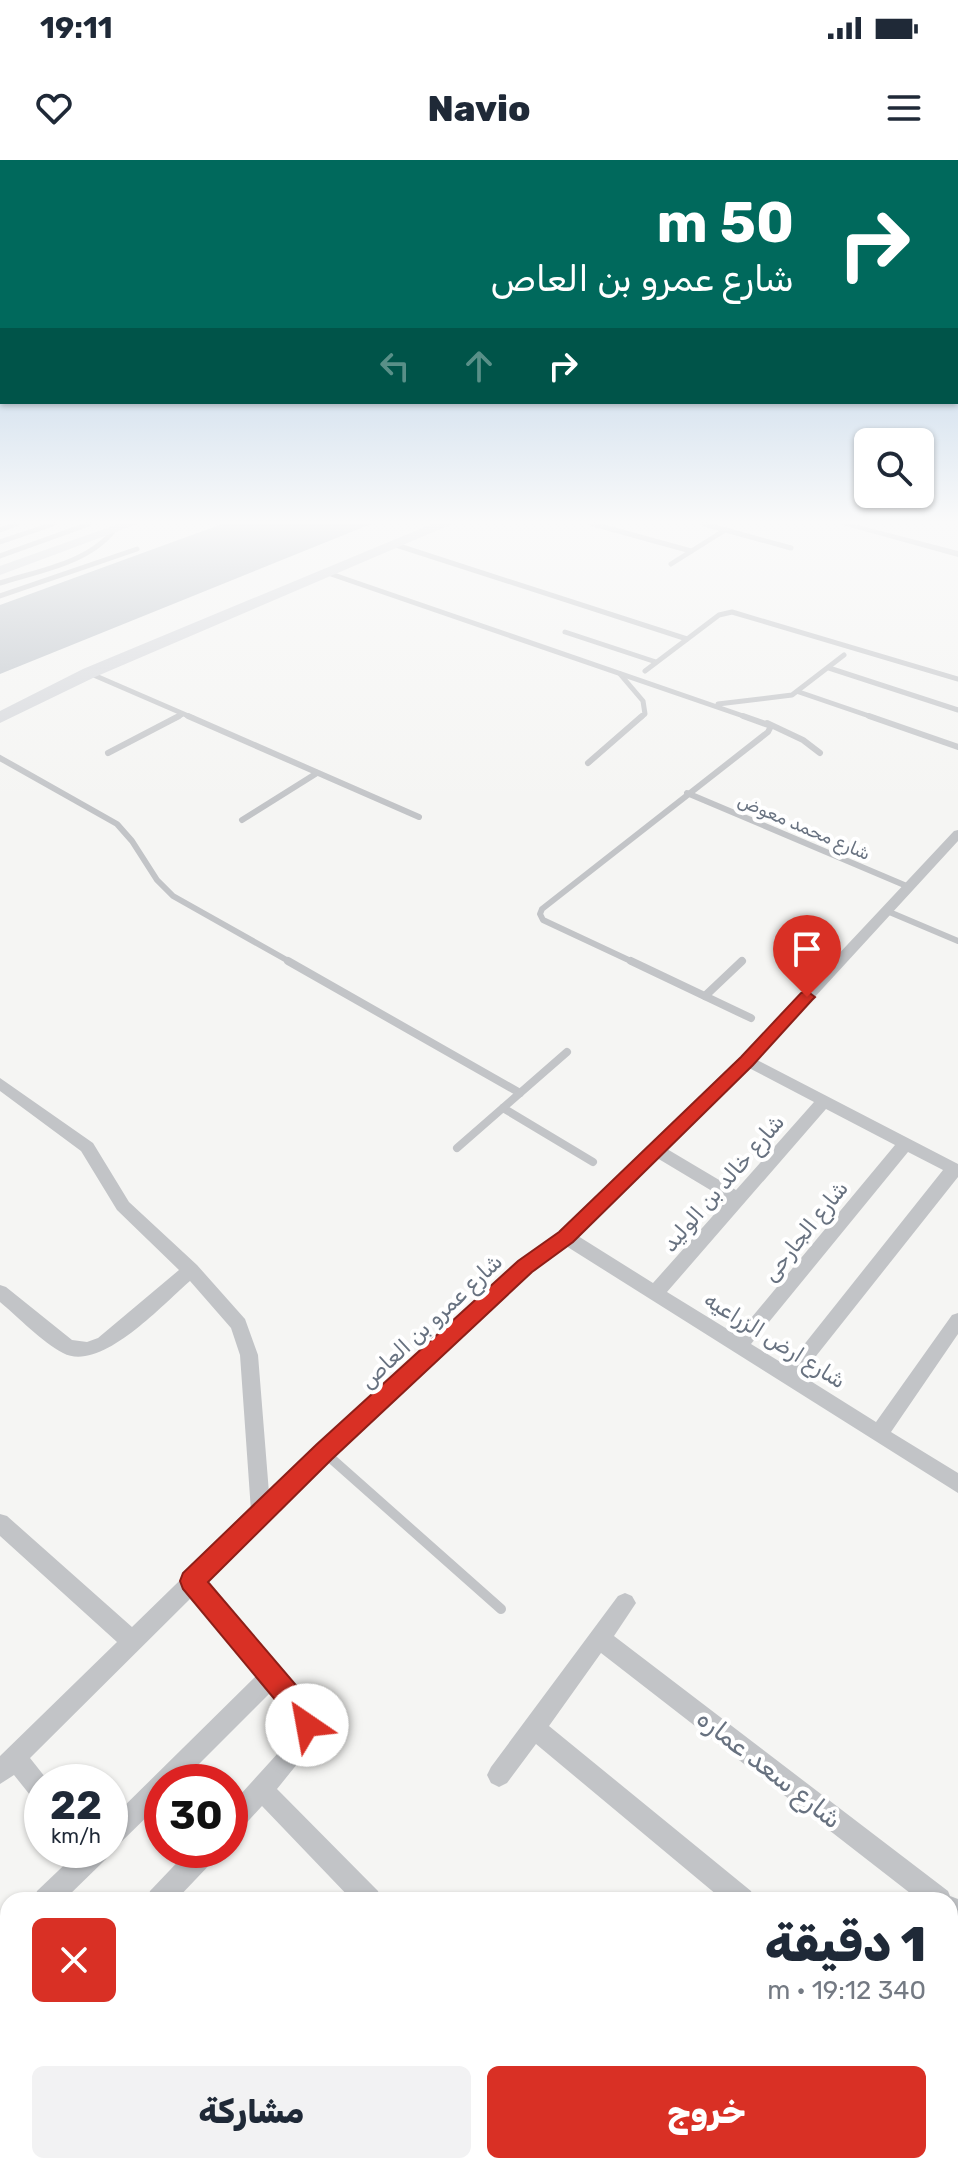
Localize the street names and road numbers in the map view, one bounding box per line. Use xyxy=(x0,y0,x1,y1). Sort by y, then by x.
street label: شارع محمد معوض xyxy=(734,789,874,866)
street label: شارع خالد بن الوليد xyxy=(656,1109,792,1259)
street label: شارع الجارحى xyxy=(756,1175,855,1288)
street label: شارع عمرو بن العاص xyxy=(354,1248,509,1396)
street label: شارع ارض الزراعيه xyxy=(698,1286,851,1396)
street label: شارع سعد عماره xyxy=(689,1703,848,1837)

